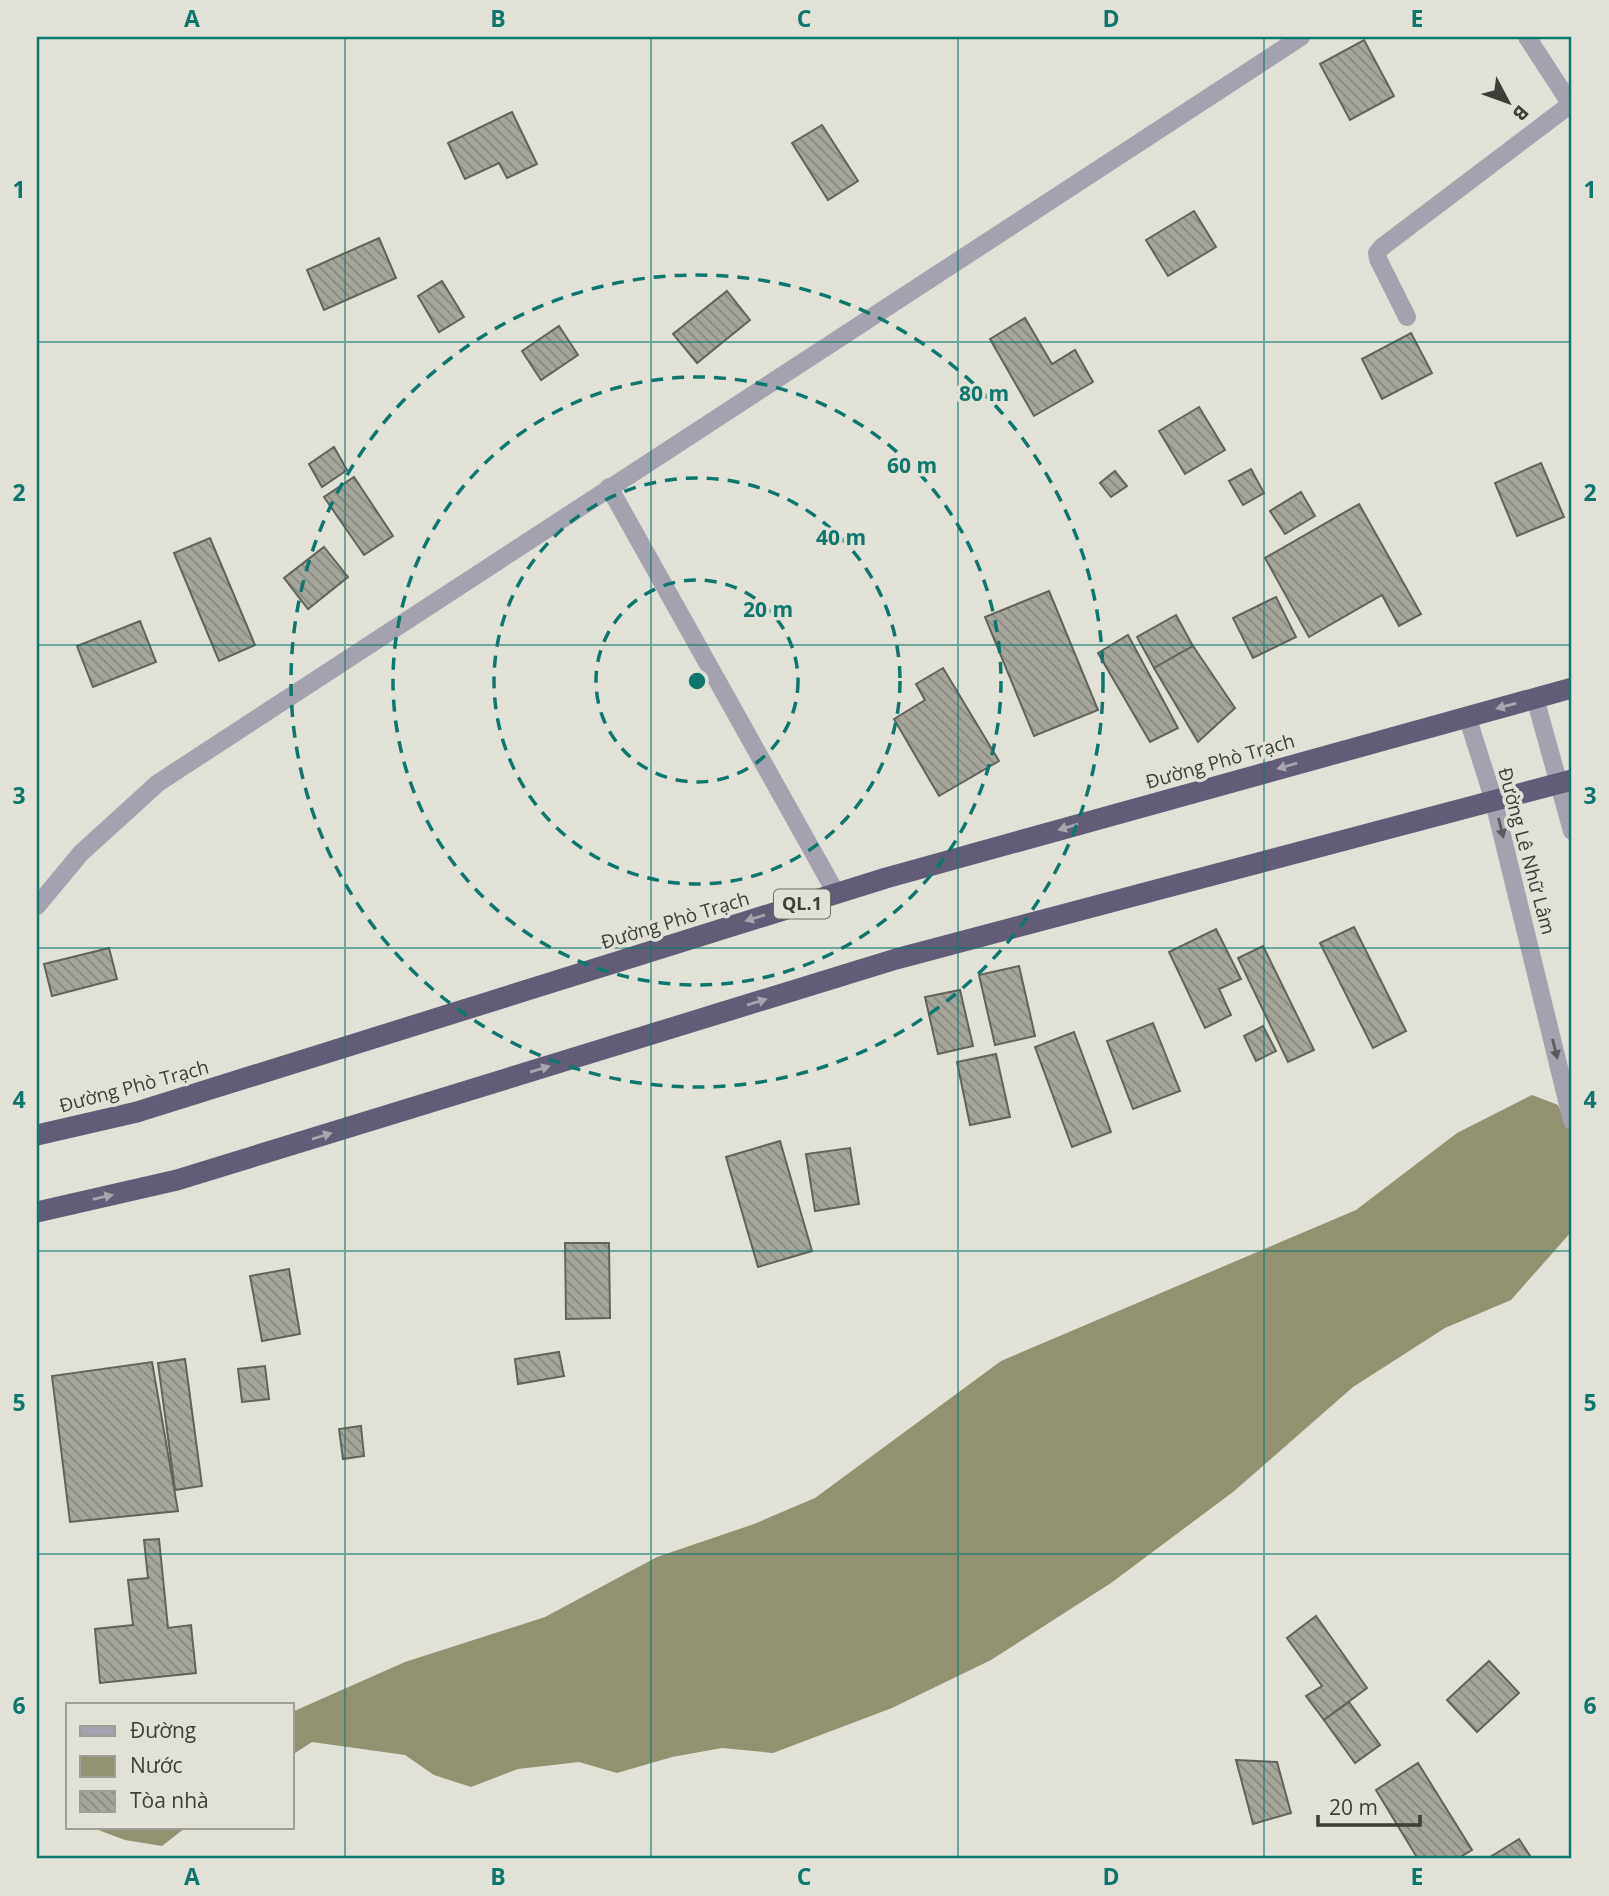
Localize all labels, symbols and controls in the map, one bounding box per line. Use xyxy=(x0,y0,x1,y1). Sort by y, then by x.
text: A xyxy=(184,2,200,34)
text: B xyxy=(490,2,506,34)
text: C xyxy=(797,2,811,34)
text: D xyxy=(1102,2,1120,34)
text: E xyxy=(1411,2,1423,34)
north arrow xyxy=(1472,66,1542,136)
text: B xyxy=(1507,100,1535,126)
text: 1 xyxy=(12,173,26,205)
text: 1 xyxy=(1583,173,1597,205)
text: 80 m xyxy=(959,379,1009,407)
text: 60 m xyxy=(887,451,937,479)
text: 2 xyxy=(12,476,26,508)
text: 2 xyxy=(1583,476,1597,508)
text: 40 m xyxy=(816,523,866,551)
text: 20 m xyxy=(743,595,793,623)
centre of rings xyxy=(685,669,709,693)
one-way arrow xyxy=(1495,701,1517,712)
street label: Đường Phò Trạch xyxy=(1142,727,1298,795)
one-way arrow xyxy=(1276,762,1297,772)
street label: Đường Lê Nhữ Lâm xyxy=(1492,765,1562,937)
text: 3 xyxy=(12,779,26,811)
text: 3 xyxy=(1583,779,1597,811)
one-way arrow xyxy=(1496,818,1507,840)
one-way arrow xyxy=(1057,823,1078,833)
street label: Đường Phò Trạch xyxy=(598,885,752,955)
road number: QL.1 xyxy=(774,890,830,918)
one-way arrow xyxy=(745,913,766,924)
one-way arrow xyxy=(747,996,768,1007)
one-way arrow xyxy=(1550,1039,1561,1061)
street label: Đường Phò Trạch xyxy=(56,1054,212,1118)
one-way arrow xyxy=(530,1063,551,1074)
text: 4 xyxy=(12,1083,26,1115)
text: 4 xyxy=(1583,1083,1597,1115)
one-way arrow xyxy=(312,1130,333,1140)
one-way arrow xyxy=(92,1191,114,1202)
text: 5 xyxy=(12,1386,26,1418)
text: 5 xyxy=(1583,1386,1597,1418)
text: 6 xyxy=(12,1689,26,1721)
text: 6 xyxy=(1583,1689,1597,1721)
legend xyxy=(66,1703,294,1829)
text: Đường xyxy=(130,1716,196,1744)
text: Nước xyxy=(130,1751,183,1779)
scale bar xyxy=(1318,1784,1420,1828)
text: Tòa nhà xyxy=(130,1786,209,1814)
text: 20 m xyxy=(1329,1793,1378,1821)
text: A xyxy=(184,1860,200,1892)
text: B xyxy=(490,1860,506,1892)
text: C xyxy=(797,1860,811,1892)
text: D xyxy=(1102,1860,1120,1892)
text: E xyxy=(1411,1860,1423,1892)

